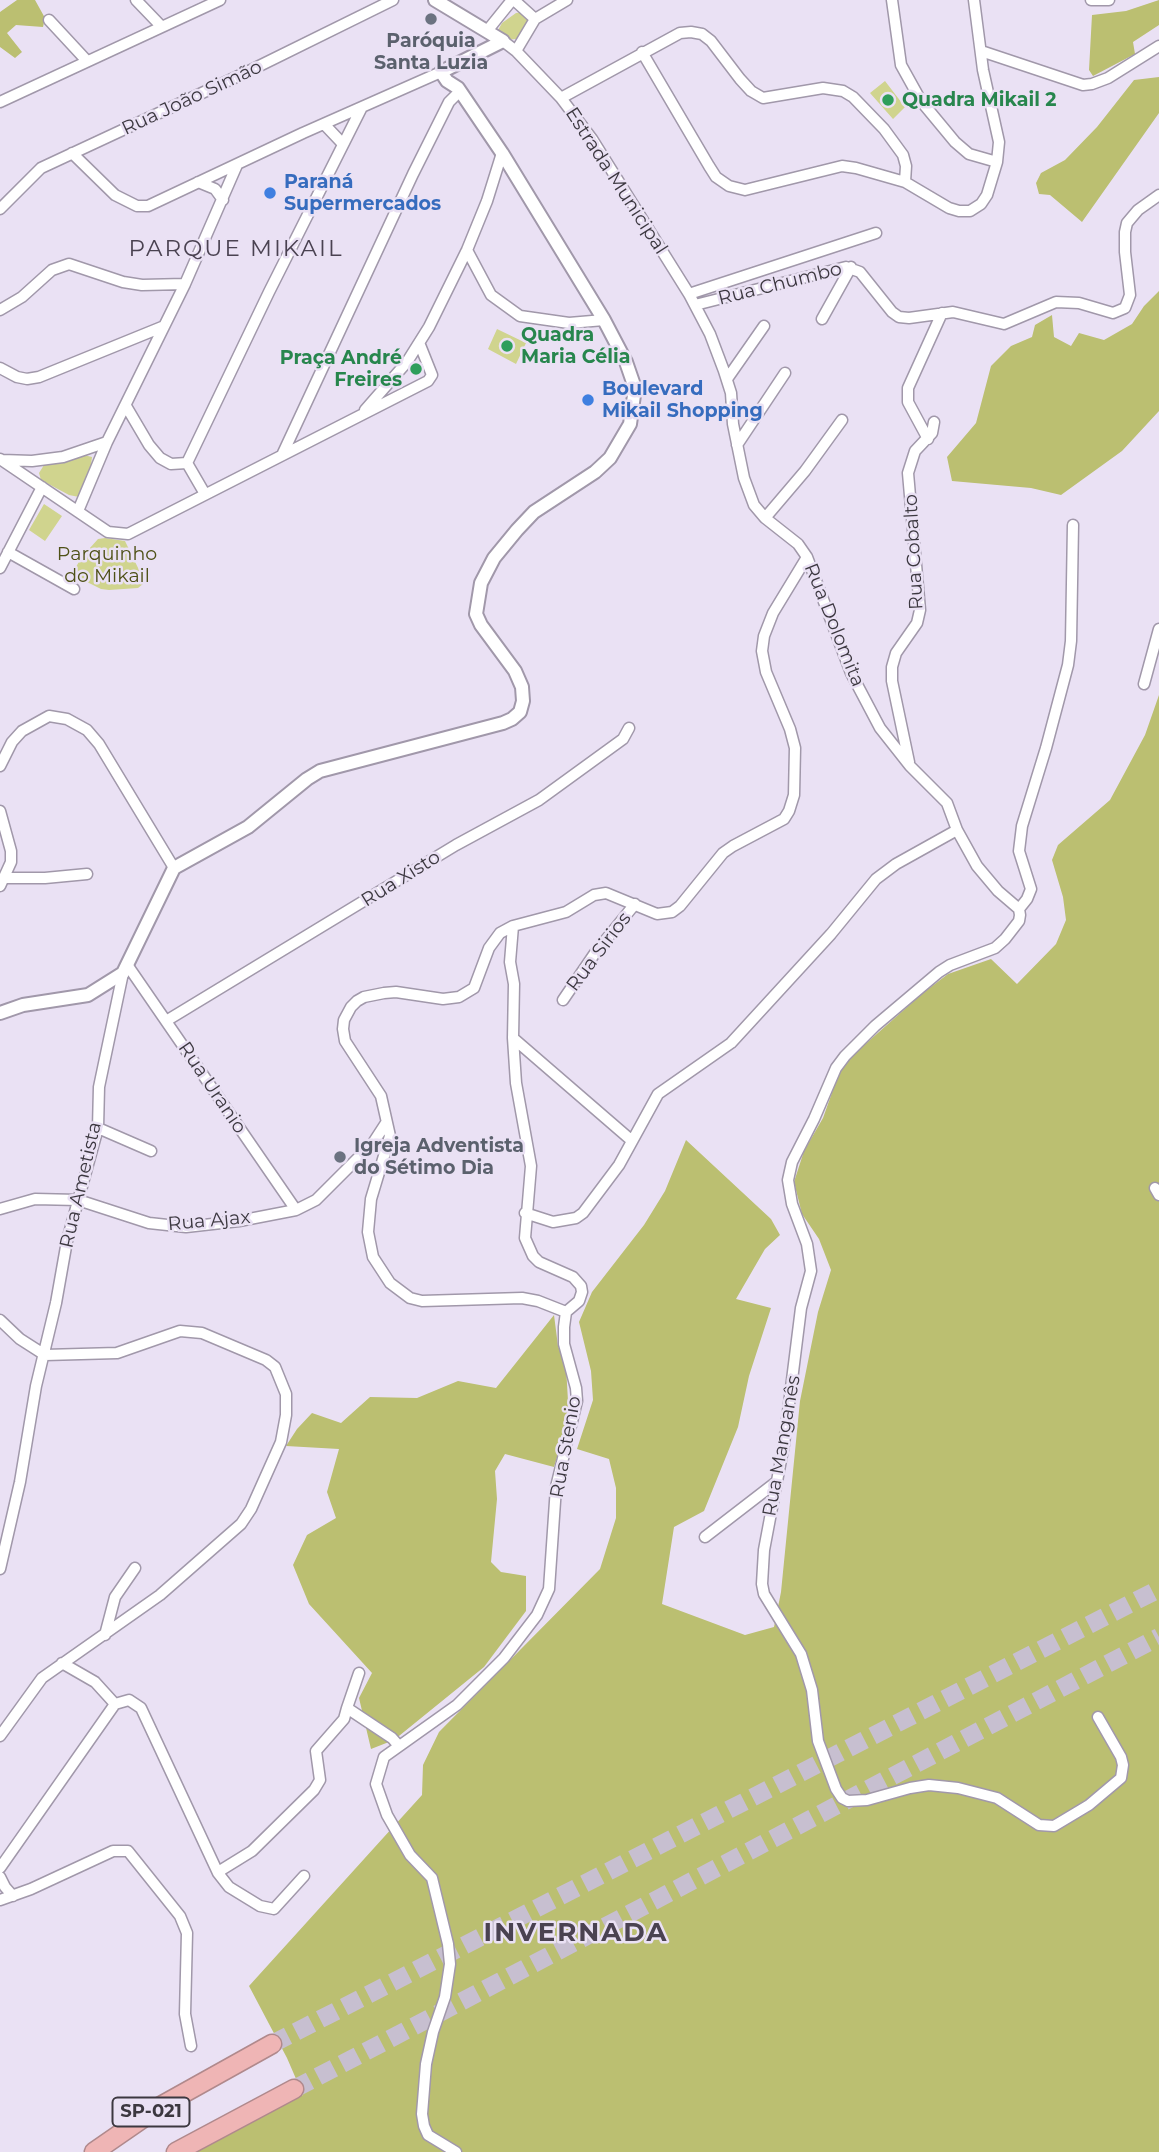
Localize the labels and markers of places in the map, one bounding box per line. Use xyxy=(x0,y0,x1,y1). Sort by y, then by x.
marker: Paróquia Santa Luzia xyxy=(423,11,439,27)
place label: Paróquia Santa Luzia xyxy=(374,30,488,74)
place label: Quadra Mikail 2 xyxy=(902,89,1056,111)
marker: Quadra Mikail 2 xyxy=(880,92,896,108)
place label: Paraná Supermercados xyxy=(284,171,441,215)
marker: Paraná Supermercados xyxy=(262,185,278,201)
place label: Quadra Maria Célia xyxy=(521,324,630,368)
marker: Quadra Maria Célia xyxy=(499,338,515,354)
place label: Praça André Freires xyxy=(280,347,402,391)
marker: Praça André Freires xyxy=(408,361,424,377)
place label: Boulevard Mikail Shopping xyxy=(602,378,763,422)
marker: Boulevard Mikail Shopping xyxy=(580,392,596,408)
place label: Igreja Adventista do Sétimo Dia xyxy=(354,1135,524,1179)
marker: Igreja Adventista do Sétimo Dia xyxy=(332,1149,348,1165)

